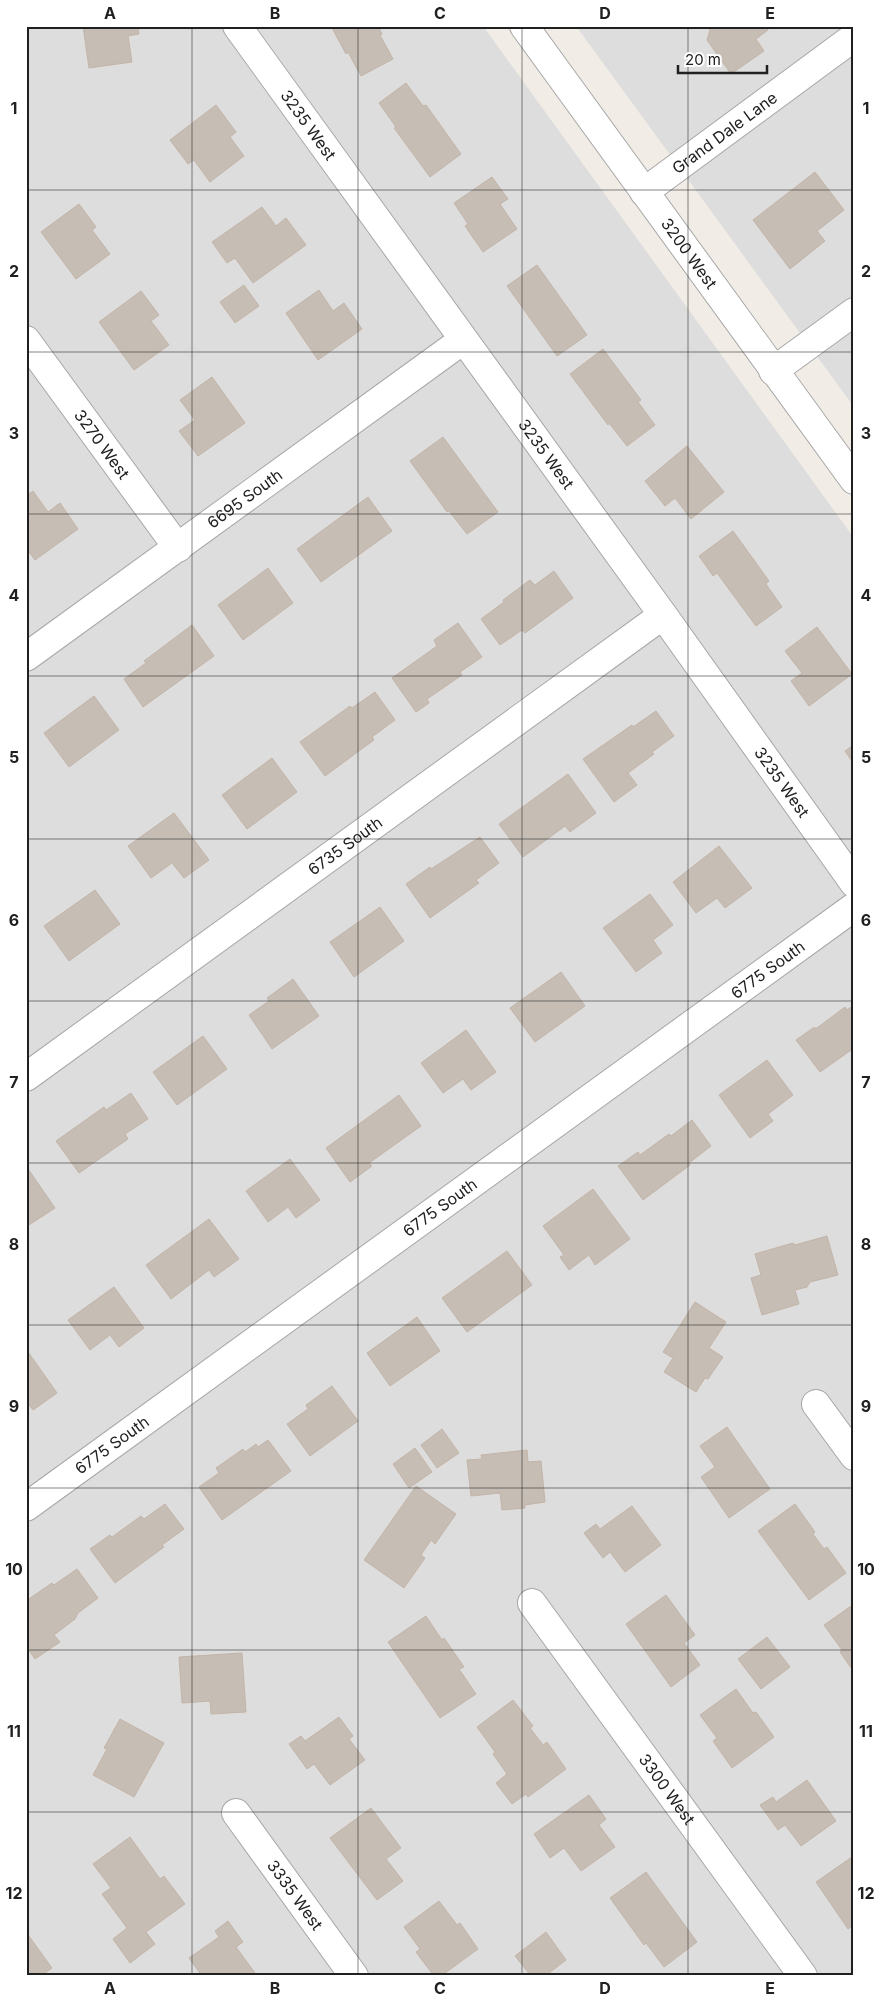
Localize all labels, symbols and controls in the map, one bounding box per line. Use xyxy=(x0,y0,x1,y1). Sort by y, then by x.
text: A xyxy=(104,3,116,23)
text: B xyxy=(270,3,280,23)
text: C xyxy=(434,3,446,23)
text: D xyxy=(599,3,611,23)
text: E xyxy=(765,3,775,23)
scale bar xyxy=(678,42,766,74)
text: 20 m xyxy=(685,50,721,69)
street label: 3235 West xyxy=(276,86,341,164)
street label: Grand Dale Lane xyxy=(668,87,781,178)
text: 1 xyxy=(11,98,17,118)
text: 1 xyxy=(863,98,869,118)
street label: 3200 West xyxy=(657,214,722,292)
text: 2 xyxy=(9,261,19,281)
text: 2 xyxy=(861,261,871,281)
street label: 3270 West xyxy=(70,406,134,483)
street label: 3235 West xyxy=(514,415,578,493)
text: 3 xyxy=(9,423,19,443)
text: 3 xyxy=(861,423,871,443)
street label: 6695 South xyxy=(203,465,286,532)
text: 4 xyxy=(9,585,20,605)
text: 4 xyxy=(861,585,872,605)
street label: 3235 West xyxy=(750,743,814,821)
text: 5 xyxy=(9,747,19,767)
text: 5 xyxy=(861,747,871,767)
street label: 6735 South xyxy=(304,812,386,879)
text: 6 xyxy=(9,910,19,930)
text: 6 xyxy=(861,910,871,930)
street label: 6775 South xyxy=(727,936,809,1003)
text: 7 xyxy=(9,1072,19,1092)
text: 7 xyxy=(861,1072,871,1092)
street label: 6775 South xyxy=(399,1174,481,1241)
text: 8 xyxy=(9,1234,19,1254)
text: 8 xyxy=(861,1234,871,1254)
text: 9 xyxy=(9,1396,19,1416)
text: 9 xyxy=(861,1396,871,1416)
street label: 6775 South xyxy=(71,1411,153,1478)
text: 10 xyxy=(5,1559,23,1579)
text: 10 xyxy=(857,1559,875,1579)
text: 11 xyxy=(7,1721,21,1741)
text: 11 xyxy=(859,1721,873,1741)
street label: 3300 West xyxy=(635,1750,700,1828)
street label: 3335 West xyxy=(263,1856,327,1934)
text: 12 xyxy=(6,1883,22,1903)
text: 12 xyxy=(858,1883,874,1903)
text: A xyxy=(104,1978,116,1998)
text: B xyxy=(270,1978,280,1998)
text: C xyxy=(434,1978,446,1998)
text: D xyxy=(599,1978,611,1998)
text: E xyxy=(765,1978,775,1998)

